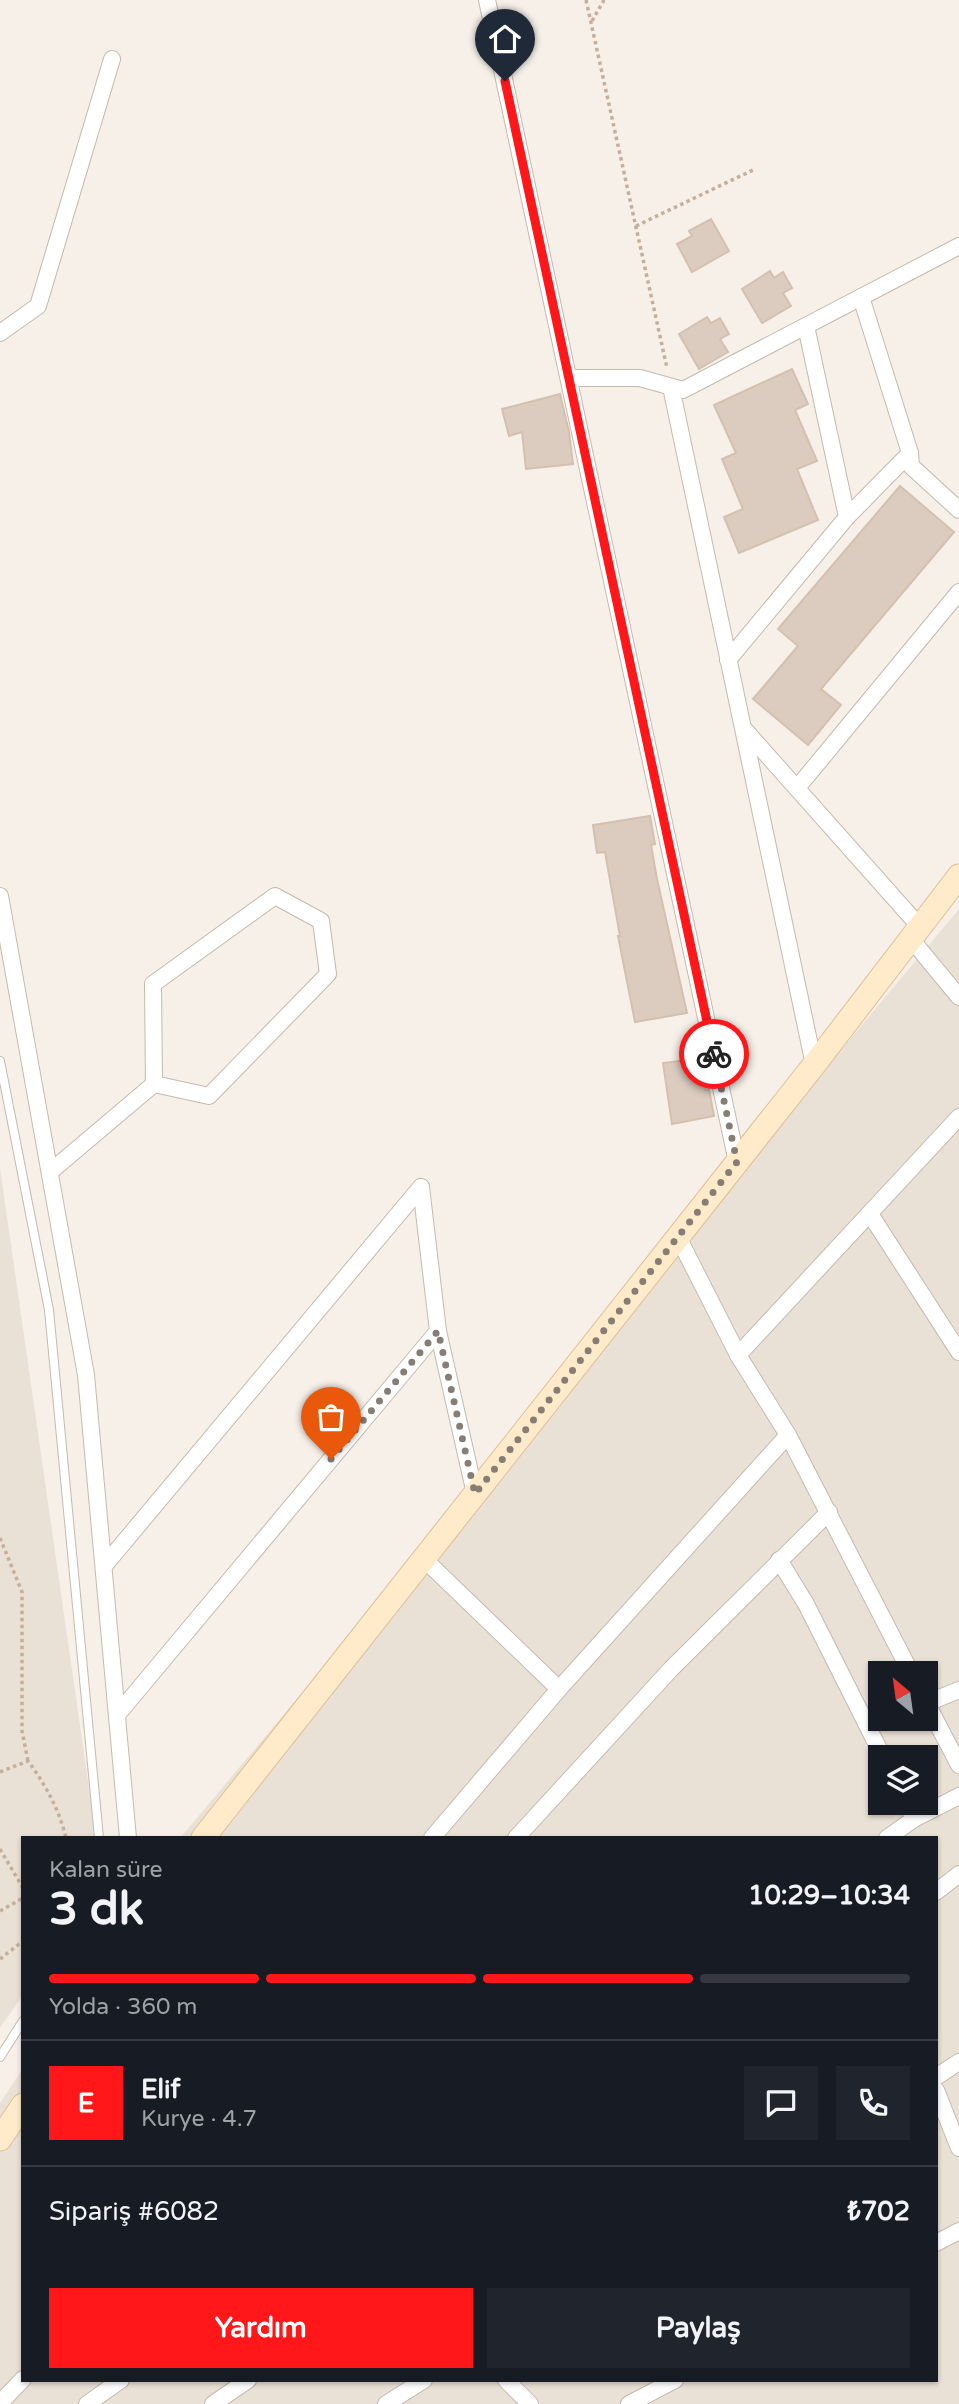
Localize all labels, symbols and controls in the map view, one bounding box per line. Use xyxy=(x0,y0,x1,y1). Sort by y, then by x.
pin xyxy=(475,9,535,81)
icon: home xyxy=(486,20,524,58)
courier xyxy=(679,1019,749,1089)
icon: bike xyxy=(695,1035,733,1073)
pin xyxy=(301,1387,361,1459)
icon: bag xyxy=(312,1398,350,1436)
north arrow xyxy=(868,1661,938,1731)
map controls xyxy=(868,1661,938,1815)
button: layers xyxy=(868,1745,938,1815)
text: Kalan süre xyxy=(49,1856,163,1884)
text: 10:29–10:34 xyxy=(748,1880,910,1911)
text: 3 dk xyxy=(49,1882,144,1937)
text: Yolda · 360 m xyxy=(49,1993,198,2021)
button: chat xyxy=(744,2066,818,2140)
button: phone xyxy=(836,2066,910,2140)
text: Elif xyxy=(141,2074,180,2105)
text: E xyxy=(78,2088,94,2119)
text: Kurye · 4.7 xyxy=(141,2105,257,2133)
text: Sipariş #6082 xyxy=(49,2196,219,2227)
text: ₺702 xyxy=(847,2196,910,2227)
button: Yardım xyxy=(49,2288,473,2368)
button: Paylaş xyxy=(487,2288,910,2368)

